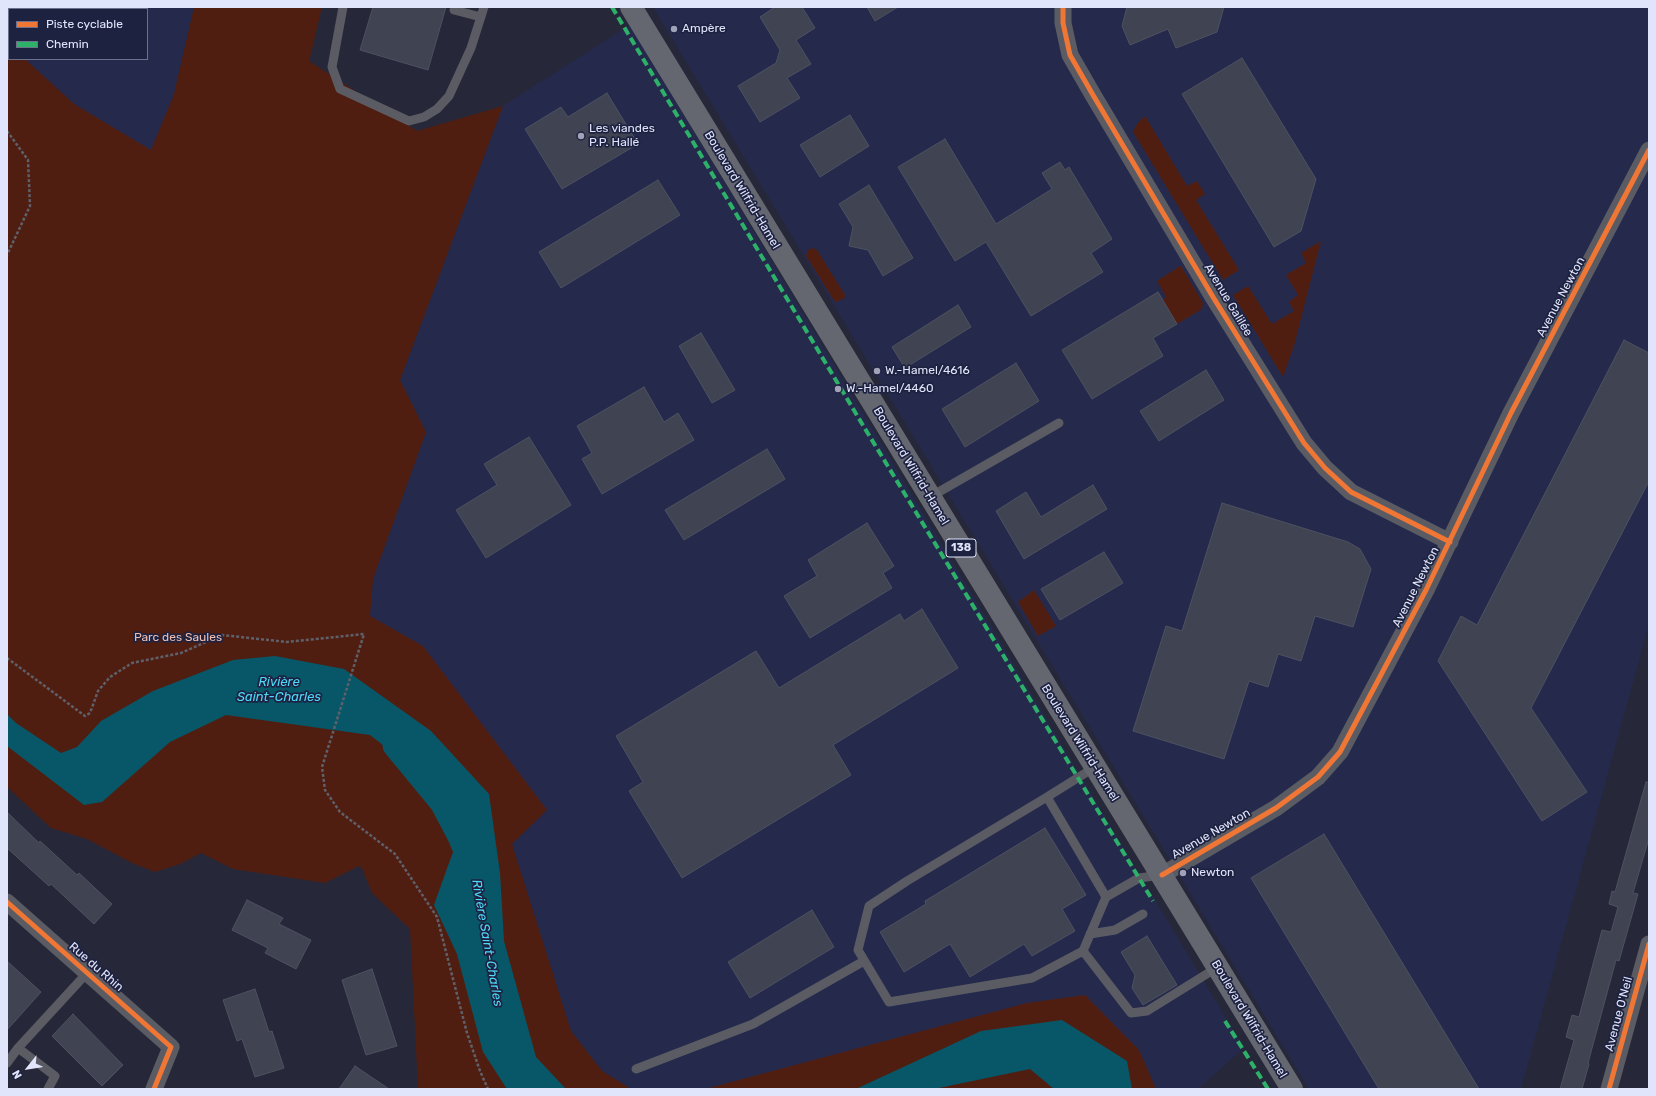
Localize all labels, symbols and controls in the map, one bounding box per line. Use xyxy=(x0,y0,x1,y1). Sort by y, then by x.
legend xyxy=(8,8,148,60)
text: Piste cyclable xyxy=(46,17,123,31)
place label: Ampère xyxy=(682,22,726,36)
marker: Ampère xyxy=(669,24,679,34)
text: Chemin xyxy=(46,37,89,51)
place label: Les viandes P.P. Hallé xyxy=(589,122,655,150)
street label: Boulevard Wilfrid-Hamel xyxy=(701,128,783,252)
marker: Les viandes P.P. Hallé xyxy=(576,131,586,141)
street label: Avenue Newton xyxy=(1534,255,1588,339)
street label: Avenue Galilée xyxy=(1201,261,1255,339)
place label: W.-Hamel/4616 xyxy=(885,364,970,378)
marker: W.-Hamel/4616 xyxy=(872,366,882,376)
place label: W.-Hamel/4460 xyxy=(846,382,934,396)
marker: W.-Hamel/4460 xyxy=(833,384,843,394)
street label: Boulevard Wilfrid-Hamel xyxy=(870,404,952,528)
road number: 138 xyxy=(946,539,976,557)
street label: Avenue Newton xyxy=(1390,544,1442,630)
park label: Parc des Saules xyxy=(134,631,222,645)
water label: Rivière Saint-Charles xyxy=(237,674,321,705)
street label: Boulevard Wilfrid-Hamel xyxy=(1038,682,1122,804)
street label: Avenue Newton xyxy=(1169,806,1253,862)
place label: Newton xyxy=(1191,866,1234,880)
marker: Newton xyxy=(1178,868,1188,878)
water label: Rivière Saint-Charles xyxy=(468,878,506,1008)
street label: Rue du Rhin xyxy=(66,939,126,995)
street label: Boulevard Wilfrid-Hamel xyxy=(1208,957,1290,1081)
street label: Avenue O'Neil xyxy=(1602,975,1636,1053)
north arrow xyxy=(8,1048,48,1088)
text: N xyxy=(10,1068,25,1081)

